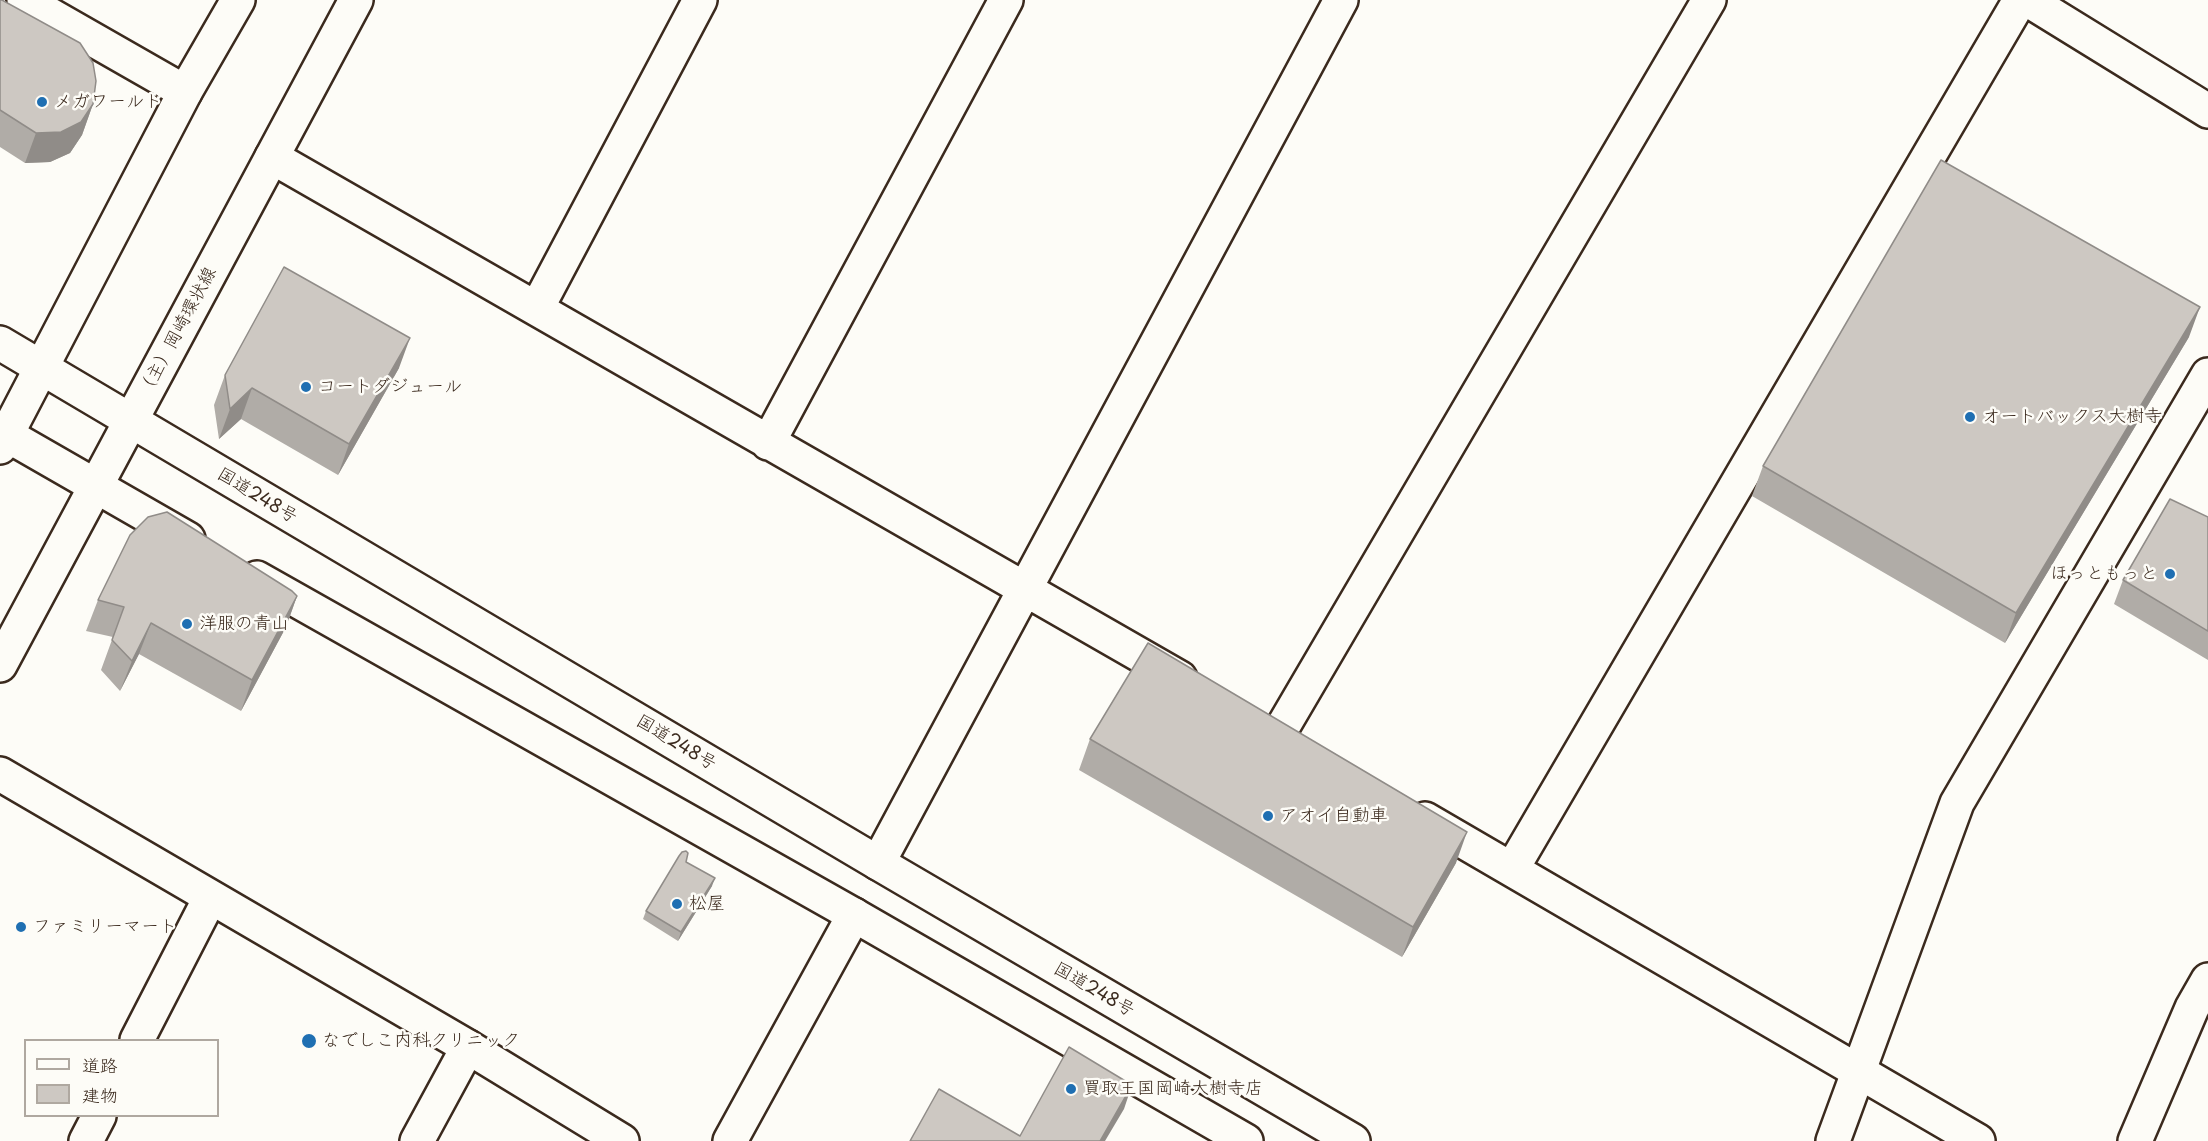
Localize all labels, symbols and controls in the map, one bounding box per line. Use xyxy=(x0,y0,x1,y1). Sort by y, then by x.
place label: メガワールド xyxy=(54,91,162,113)
marker: メガワールド xyxy=(35,95,49,109)
street label: （主）岡崎環状線 xyxy=(135,263,221,401)
place label: コートダジュール xyxy=(318,376,462,398)
marker: コートダジュール xyxy=(299,380,313,394)
place label: オートバックス大樹寺 xyxy=(1982,406,2162,428)
marker: オートバックス大樹寺 xyxy=(1963,410,1977,424)
street label: 国道248号 xyxy=(213,464,301,528)
place label: ほっともっと xyxy=(2050,563,2158,585)
marker: ほっともっと xyxy=(2163,567,2177,581)
place label: 洋服の青山 xyxy=(199,613,289,635)
marker: 洋服の青山 xyxy=(180,617,194,631)
street label: 国道248号 xyxy=(632,711,720,775)
place label: アオイ自動車 xyxy=(1280,805,1388,827)
marker: アオイ自動車 xyxy=(1261,809,1275,823)
place label: 松屋 xyxy=(689,893,725,915)
marker: 松屋 xyxy=(670,897,684,911)
place label: ファミリーマート xyxy=(33,916,177,938)
marker: ファミリーマート xyxy=(14,920,28,934)
street label: 国道248号 xyxy=(1050,958,1138,1022)
place label: なでしこ内科クリニック xyxy=(322,1030,520,1052)
marker: なでしこ内科クリニック xyxy=(300,1032,318,1050)
legend xyxy=(24,1039,219,1117)
text: 道路 xyxy=(82,1051,118,1078)
place label: 買取王国岡崎大樹寺店 xyxy=(1083,1078,1263,1100)
text: 建物 xyxy=(82,1081,118,1108)
marker: 買取王国岡崎大樹寺店 xyxy=(1064,1082,1078,1096)

